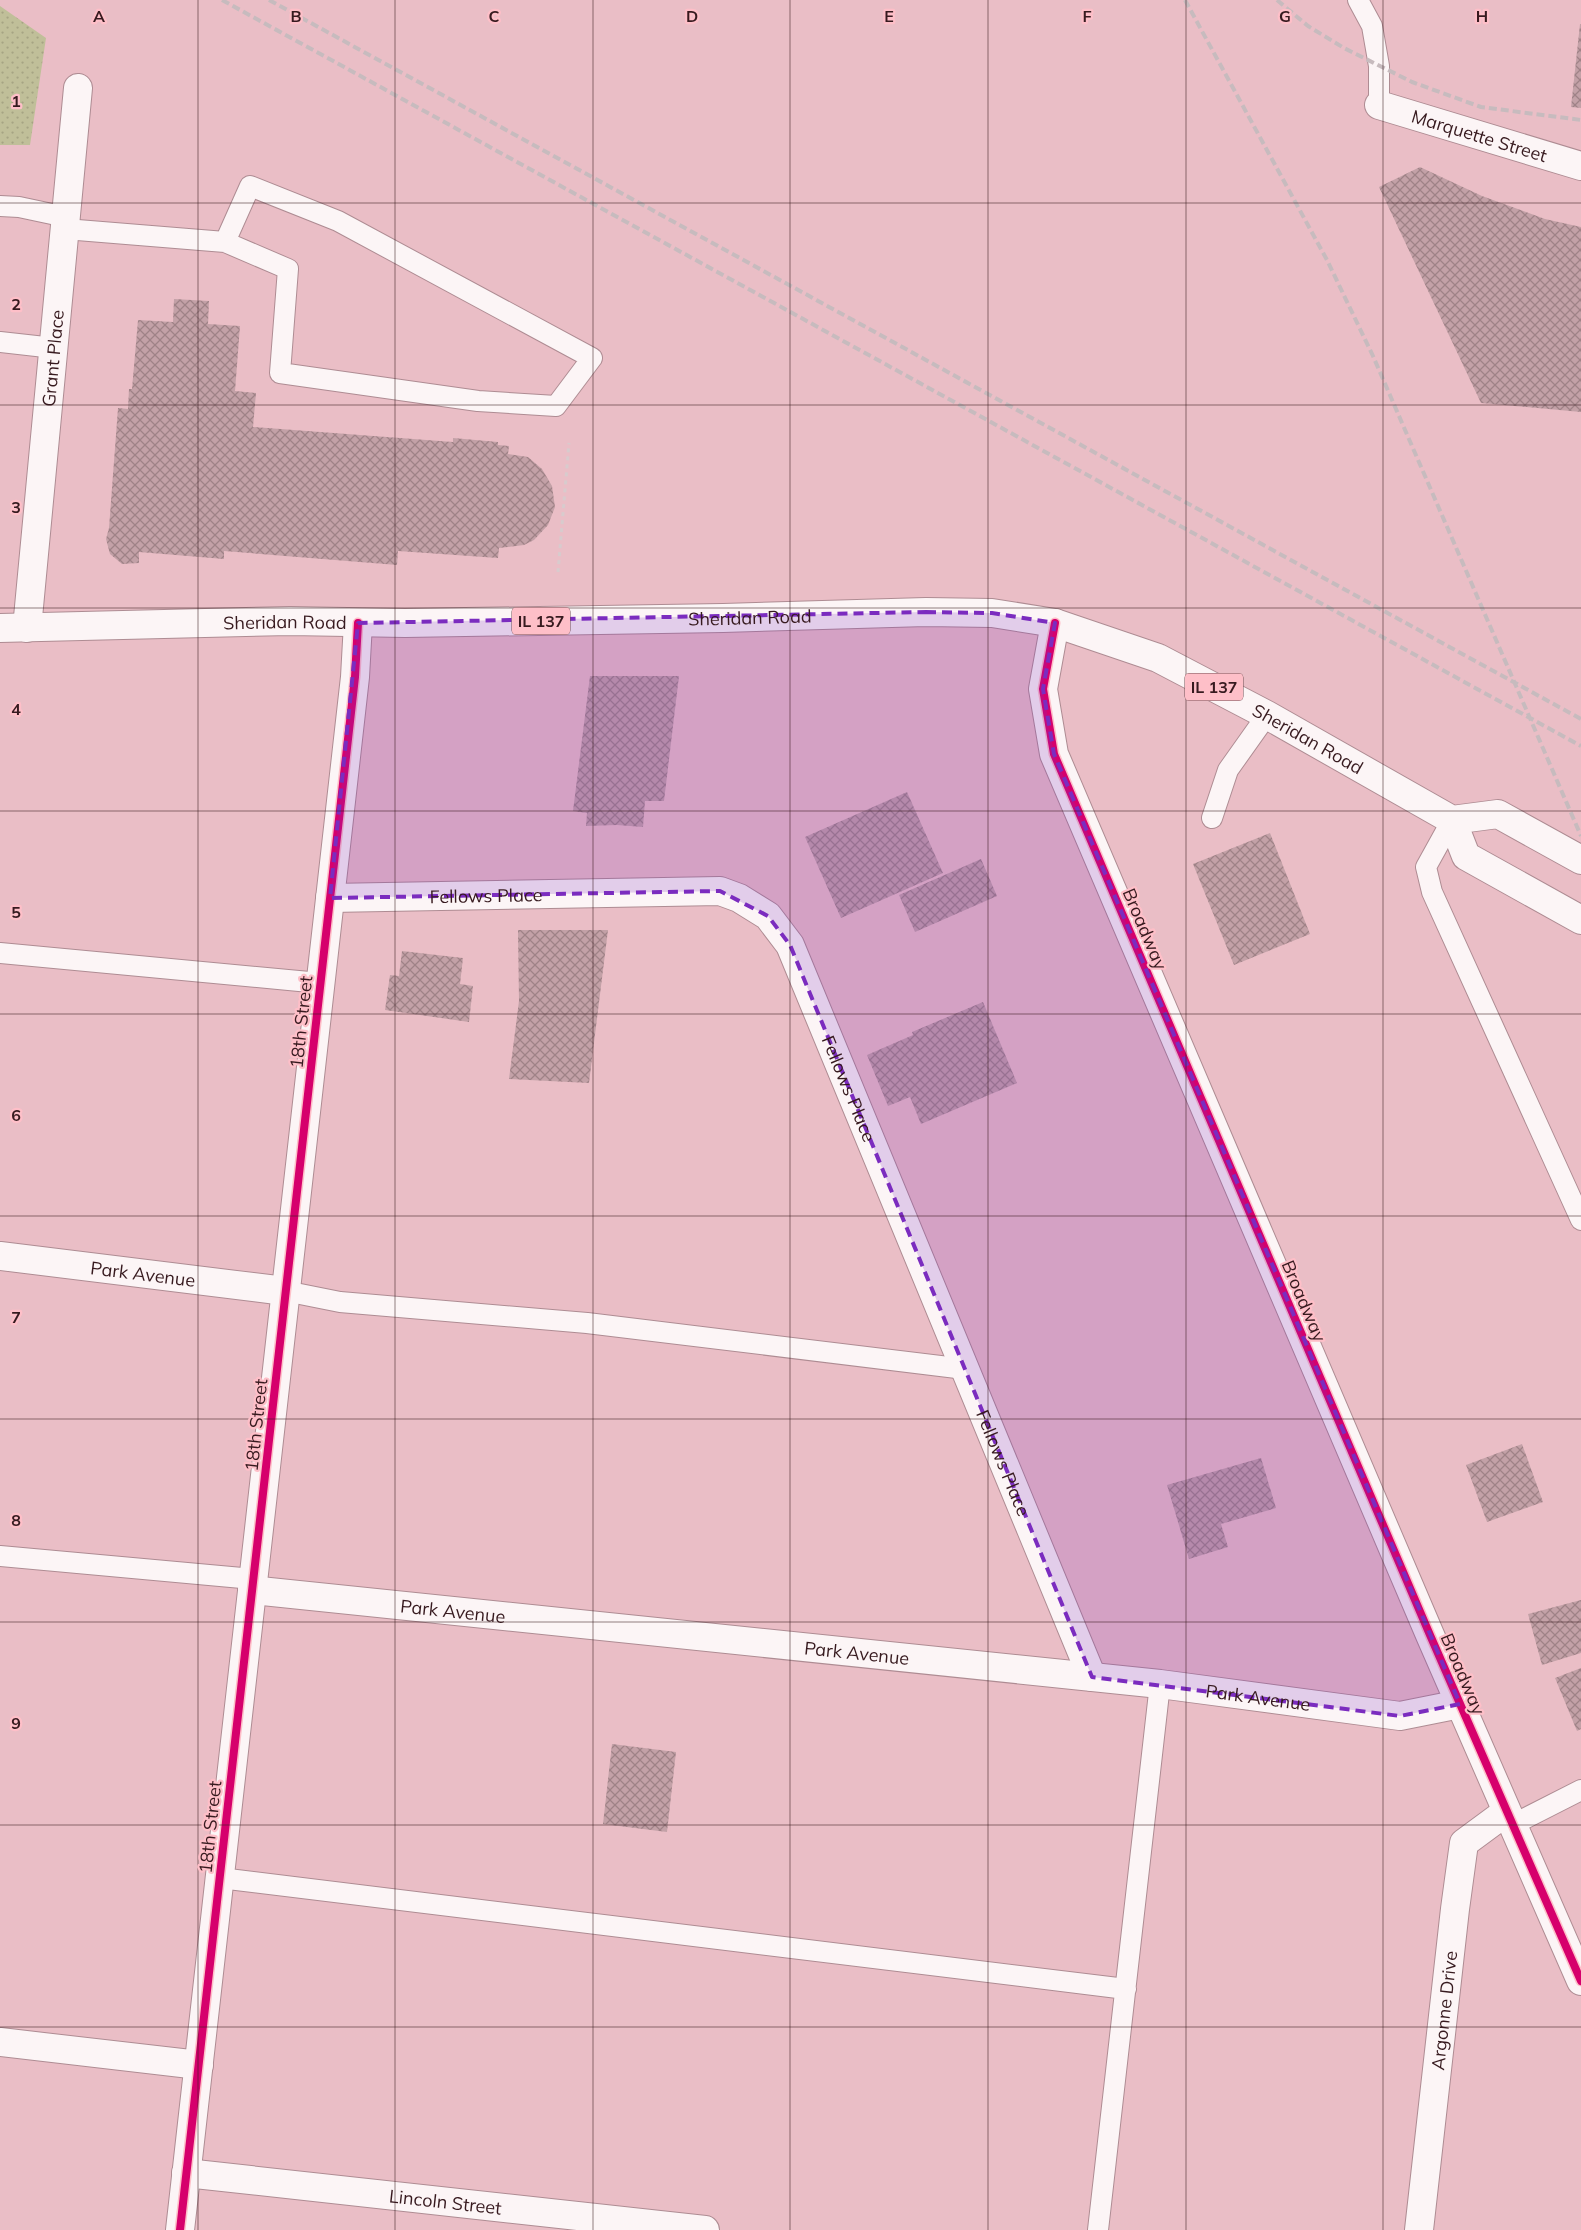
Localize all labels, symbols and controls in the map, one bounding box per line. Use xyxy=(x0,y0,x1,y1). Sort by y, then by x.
text: A xyxy=(93,6,105,26)
text: B xyxy=(290,6,302,26)
text: C xyxy=(489,6,500,26)
text: D xyxy=(686,6,698,26)
text: E xyxy=(884,6,894,26)
text: F xyxy=(1082,6,1092,26)
text: G xyxy=(1279,6,1291,26)
text: H xyxy=(1476,6,1488,26)
text: 1 xyxy=(11,91,21,111)
street label: Marquette Street xyxy=(1409,104,1550,167)
text: 2 xyxy=(11,294,21,314)
street label: Grant Place xyxy=(36,309,69,408)
text: 3 xyxy=(11,497,21,517)
street label: Sheridan Road xyxy=(688,604,812,630)
road number: IL 137 xyxy=(512,608,570,634)
street label: Sheridan Road xyxy=(223,609,347,634)
road number: IL 137 xyxy=(1185,674,1243,700)
street label: Sheridan Road xyxy=(1249,698,1367,779)
text: 4 xyxy=(11,699,21,719)
street label: Fellows Place xyxy=(429,883,543,908)
street label: Broadway xyxy=(1118,885,1173,974)
text: 5 xyxy=(11,902,21,922)
street label: 18th Street xyxy=(285,975,317,1069)
street label: Fellows Place xyxy=(817,1032,881,1145)
text: 6 xyxy=(11,1105,21,1125)
street label: Park Avenue xyxy=(89,1256,197,1291)
street label: Broadway xyxy=(1277,1257,1332,1346)
text: 7 xyxy=(11,1307,21,1327)
street label: 18th Street xyxy=(240,1378,272,1472)
street label: Fellows Place xyxy=(971,1406,1036,1519)
text: 8 xyxy=(11,1510,21,1530)
street label: Park Avenue xyxy=(399,1594,507,1628)
street label: Broadway xyxy=(1436,1630,1491,1719)
street label: Park Avenue xyxy=(803,1636,910,1669)
street label: Park Avenue xyxy=(1205,1679,1312,1715)
text: 9 xyxy=(11,1713,21,1733)
street label: 18th Street xyxy=(194,1780,226,1874)
street label: Argonne Drive xyxy=(1426,1949,1462,2071)
street label: Lincoln Street xyxy=(388,2184,503,2219)

